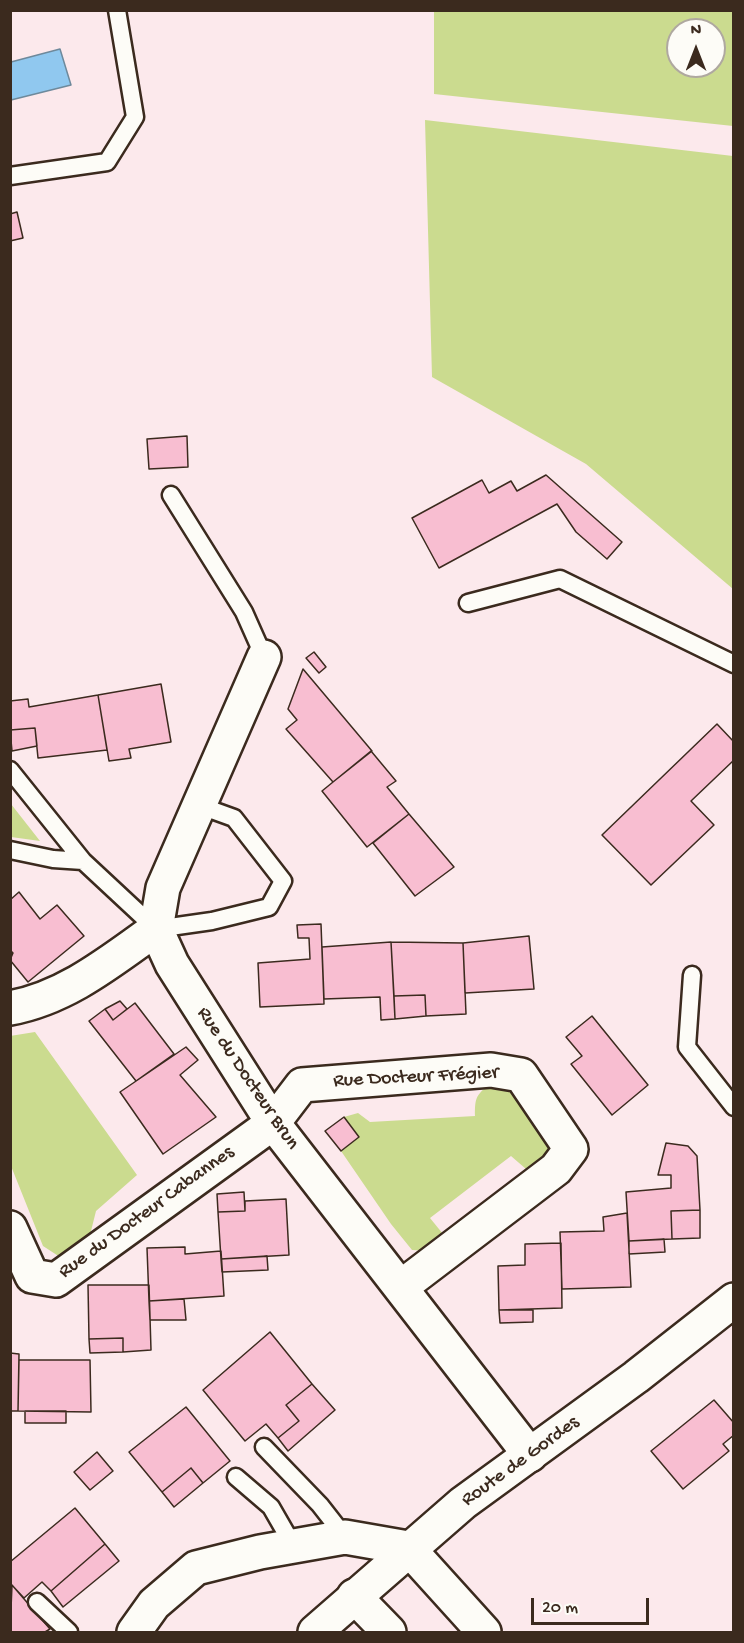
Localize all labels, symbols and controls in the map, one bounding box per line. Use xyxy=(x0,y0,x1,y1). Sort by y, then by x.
north arrow xyxy=(666,18,726,78)
text: N xyxy=(691,22,701,41)
street label: Rue du Docteur Brun xyxy=(190,1003,304,1155)
street label: Rue Docteur Frégier xyxy=(333,1062,499,1094)
street label: Rue du Docteur Cabannes xyxy=(55,1141,239,1285)
street label: Route de Gordes xyxy=(457,1411,585,1513)
scale bar xyxy=(534,1586,652,1624)
text: 20 m xyxy=(542,1598,578,1619)

